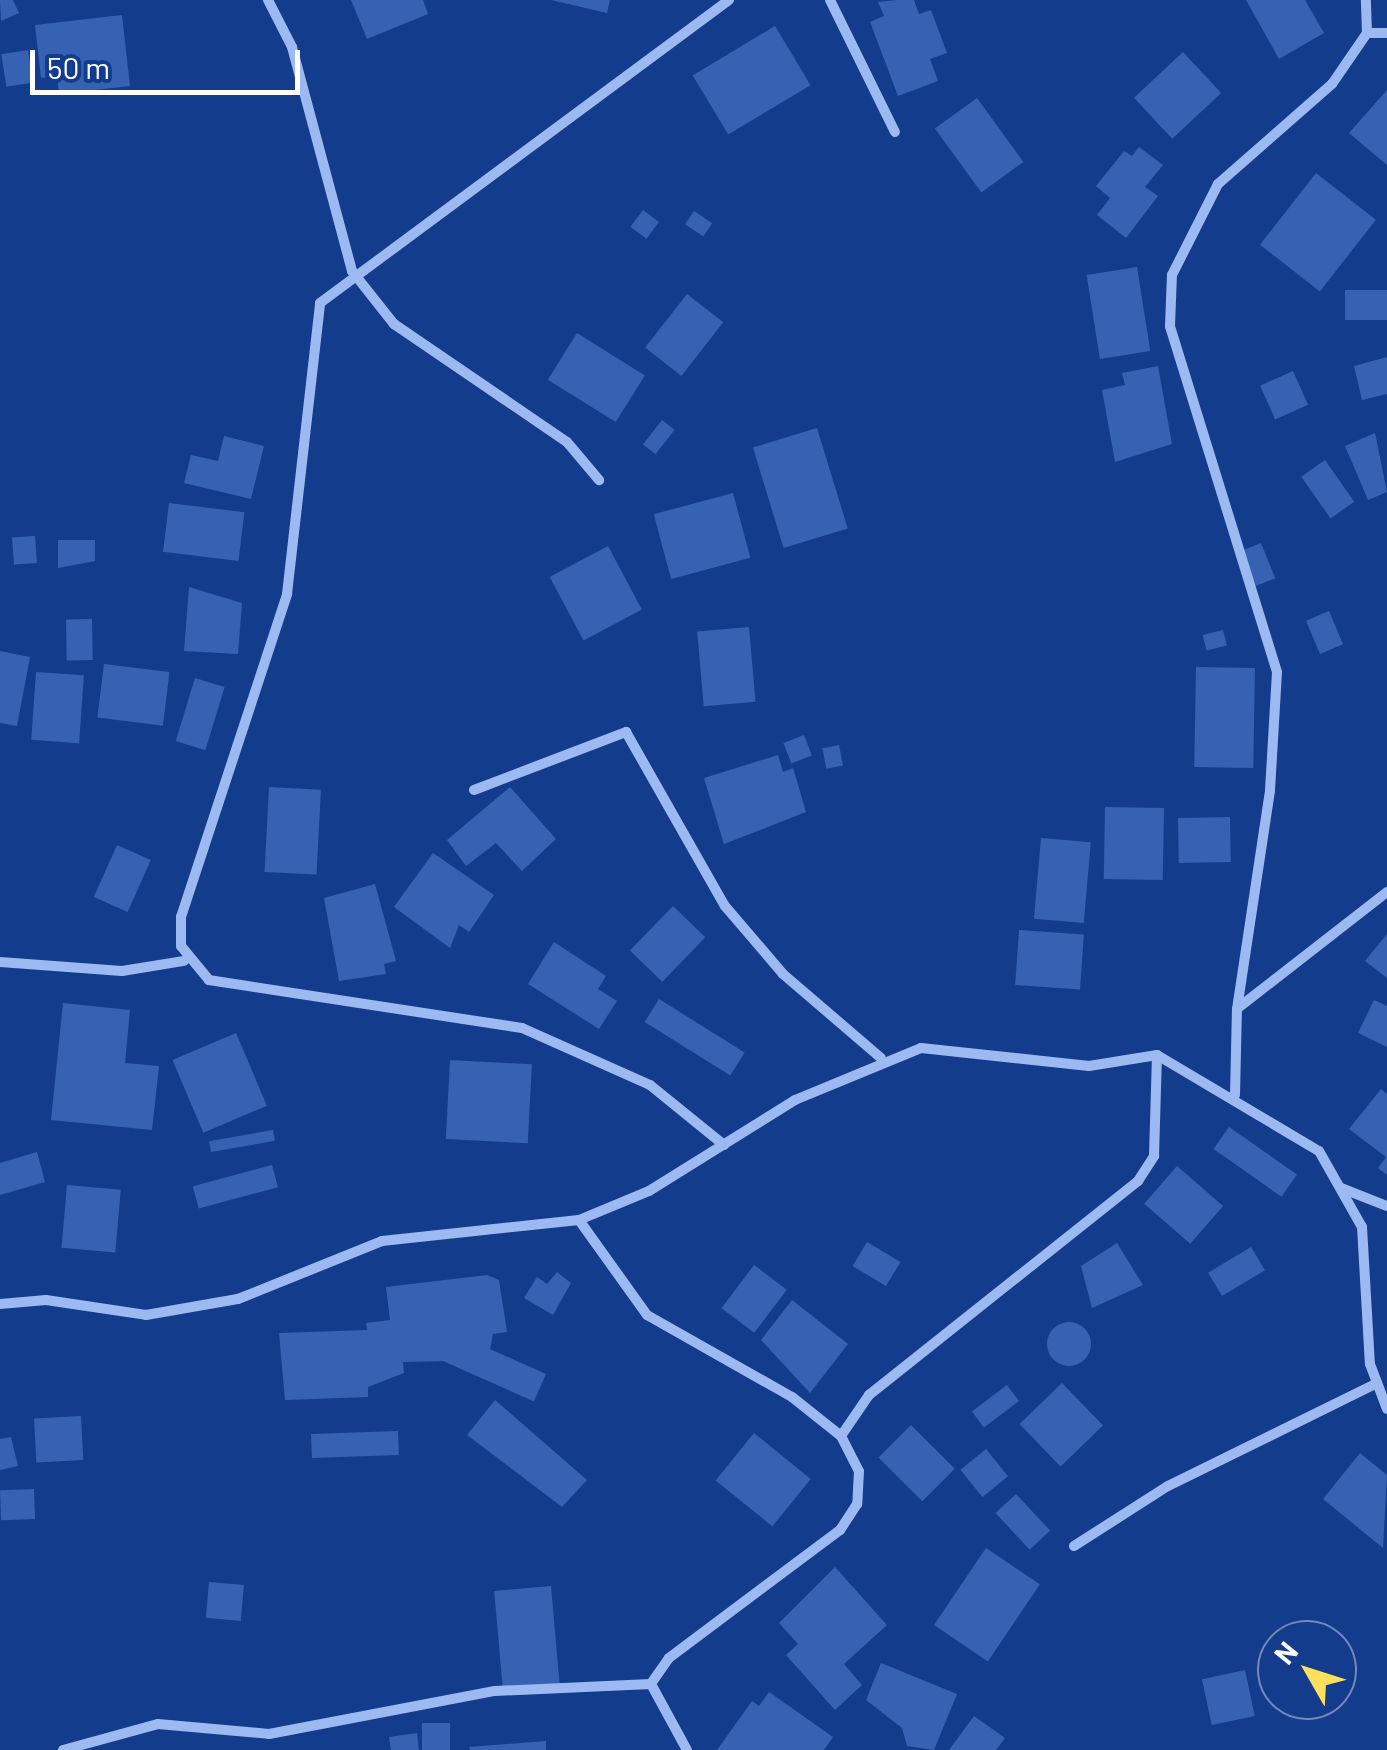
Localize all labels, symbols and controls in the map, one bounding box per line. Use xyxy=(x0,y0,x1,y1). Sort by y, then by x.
scale bar xyxy=(35,30,305,92)
text: 50 m xyxy=(47,49,110,85)
north arrow xyxy=(1257,1620,1357,1720)
text: N xyxy=(1266,1634,1304,1670)

